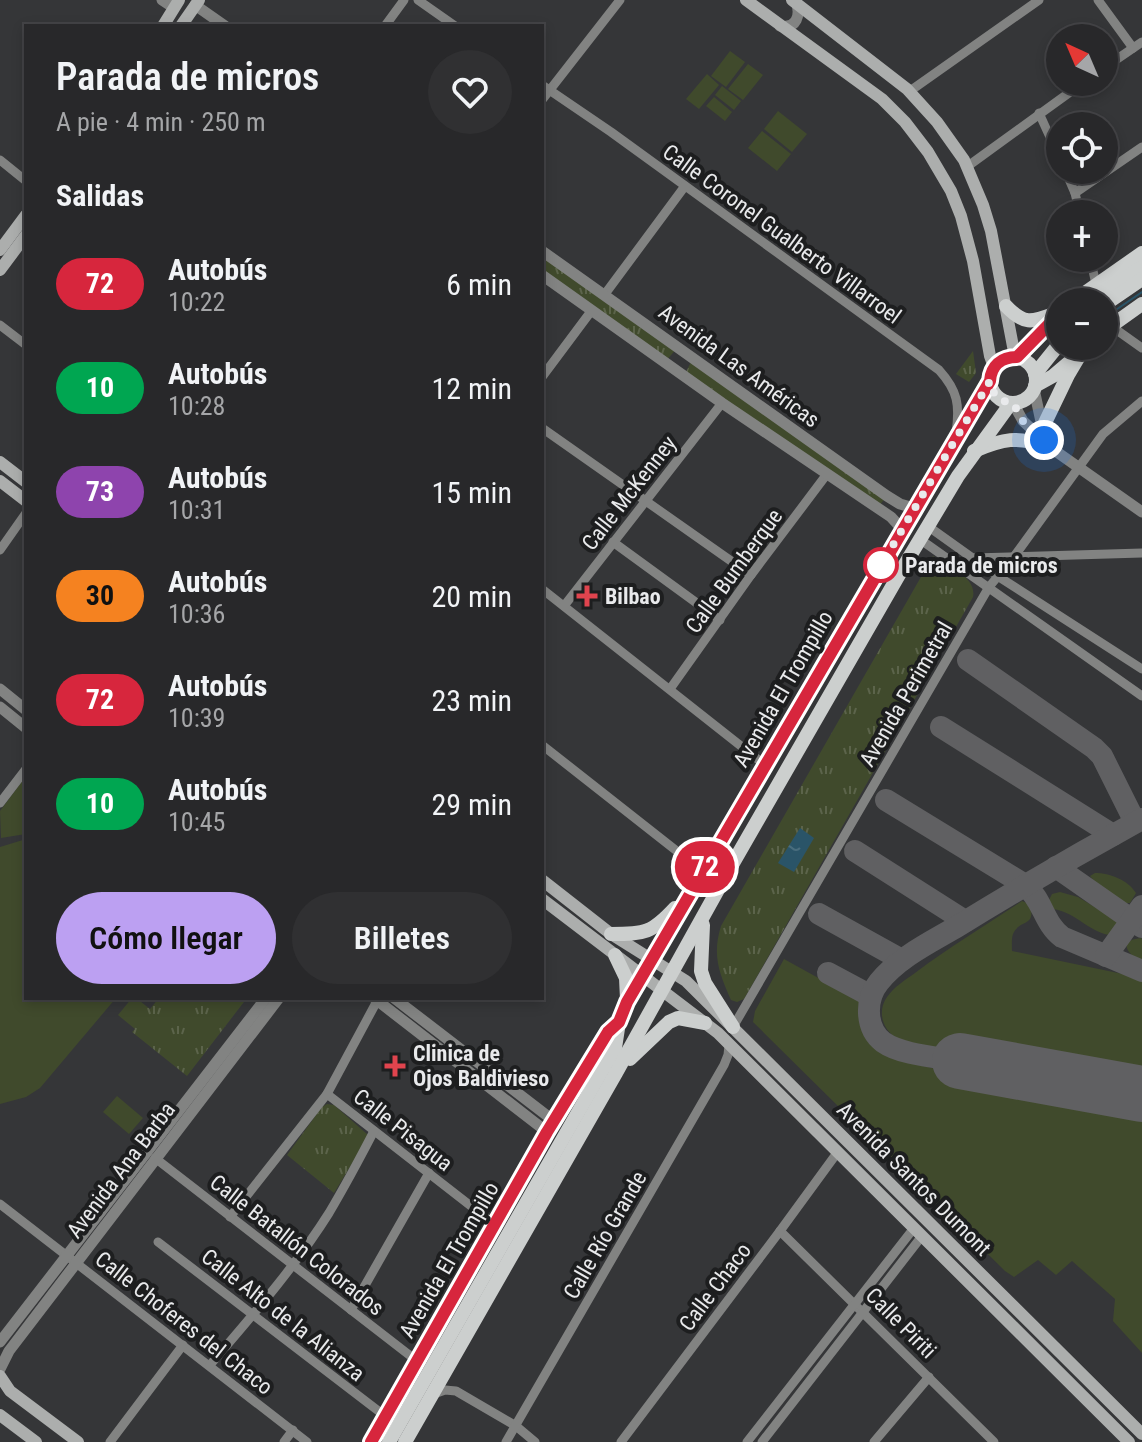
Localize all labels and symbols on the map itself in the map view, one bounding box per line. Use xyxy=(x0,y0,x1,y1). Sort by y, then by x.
north arrow xyxy=(1046,24,1118,96)
street label: Calle Coronel Gualberto Villarroel xyxy=(658,139,906,329)
street label: Avenida Las Américas xyxy=(654,299,824,433)
your location xyxy=(1024,420,1064,460)
street label: Calle McKenney xyxy=(577,431,681,555)
street label: Calle Bumberque xyxy=(681,504,787,638)
marker: Parada de micros xyxy=(864,548,898,582)
place label: Parada de micros xyxy=(905,553,1058,578)
place label: Bilbao xyxy=(605,584,661,609)
marker: Bilbao xyxy=(576,585,598,607)
street label: Avenida El Trompillo xyxy=(728,606,838,772)
street label: Avenida Perimetral xyxy=(854,617,958,771)
line badge: 72 xyxy=(669,841,741,893)
place label: Clinica de Ojos Baldivieso xyxy=(413,1041,549,1091)
marker: Clinica de Ojos Baldivieso xyxy=(384,1055,406,1077)
street label: Calle Pisagua xyxy=(349,1084,457,1176)
street label: Avenida Ana Barba xyxy=(62,1097,180,1243)
street label: Avenida Santos Dumont xyxy=(832,1097,996,1261)
street label: Calle Río Grande xyxy=(558,1167,652,1303)
street label: Calle Batallón Colorados xyxy=(205,1169,389,1321)
street label: Avenida El Trompillo xyxy=(394,1177,504,1343)
street label: Calle Chaco xyxy=(674,1238,756,1336)
street label: Calle Alto de la Alianza xyxy=(197,1244,369,1386)
street label: Calle Choferes del Chaco xyxy=(91,1246,277,1400)
street label: Calle Piriti xyxy=(861,1283,941,1363)

